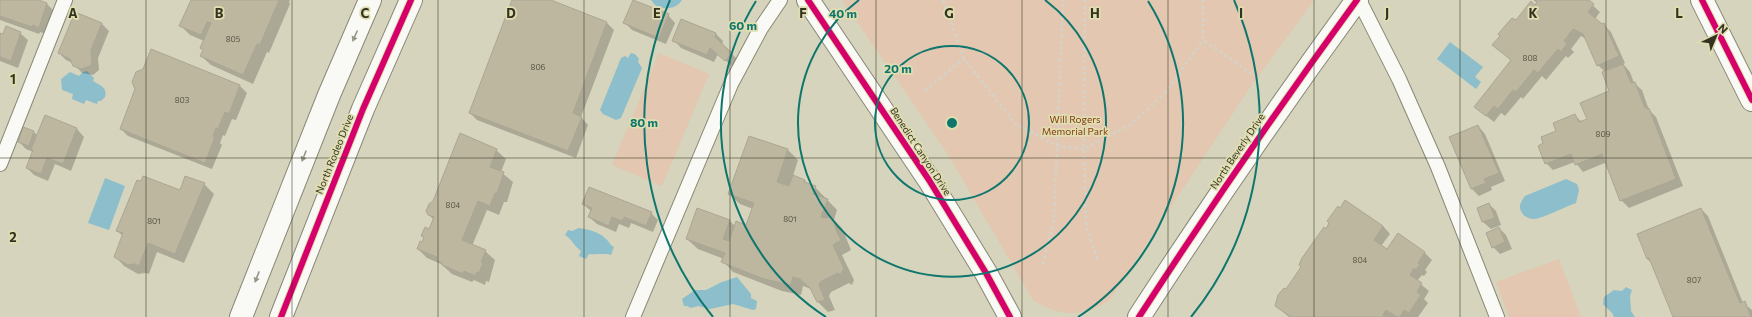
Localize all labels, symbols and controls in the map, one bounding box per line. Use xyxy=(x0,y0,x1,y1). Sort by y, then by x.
text: A xyxy=(68,5,78,21)
text: B xyxy=(215,5,224,21)
text: C xyxy=(361,5,370,21)
text: D xyxy=(506,5,516,21)
text: E xyxy=(653,5,661,21)
text: F xyxy=(799,5,807,21)
text: G xyxy=(944,5,954,21)
text: H xyxy=(1090,5,1100,21)
text: I xyxy=(1239,5,1243,21)
text: J xyxy=(1385,5,1389,21)
text: K xyxy=(1528,5,1538,21)
text: L xyxy=(1675,5,1683,21)
text: 40 m xyxy=(829,6,857,20)
north arrow xyxy=(1696,16,1736,56)
text: 60 m xyxy=(729,18,757,32)
text: N xyxy=(1716,21,1731,36)
one-way arrow xyxy=(351,30,357,42)
house number: 805 xyxy=(226,34,241,44)
house number: 808 xyxy=(1523,53,1538,63)
text: 20 m xyxy=(884,61,912,75)
house number: 806 xyxy=(531,62,546,72)
text: 1 xyxy=(10,71,16,87)
house number: 803 xyxy=(175,95,190,105)
street label: Benedict Canyon Drive xyxy=(888,105,954,197)
street label: North Beverly Drive xyxy=(1207,111,1267,191)
street label: North Rodeo Drive xyxy=(313,112,355,196)
park label: Will Rogers Memorial Park xyxy=(1042,113,1109,137)
text: 80 m xyxy=(630,115,658,129)
centre of rings xyxy=(945,116,959,130)
house number: 809 xyxy=(1596,129,1611,139)
one-way arrow xyxy=(301,150,307,162)
house number: 804 xyxy=(446,200,461,210)
house number: 801 xyxy=(783,214,797,224)
house number: 801 xyxy=(147,216,161,226)
text: 2 xyxy=(9,229,17,245)
house number: 804 xyxy=(1353,255,1368,265)
one-way arrow xyxy=(253,271,259,283)
house number: 807 xyxy=(1687,275,1701,285)

